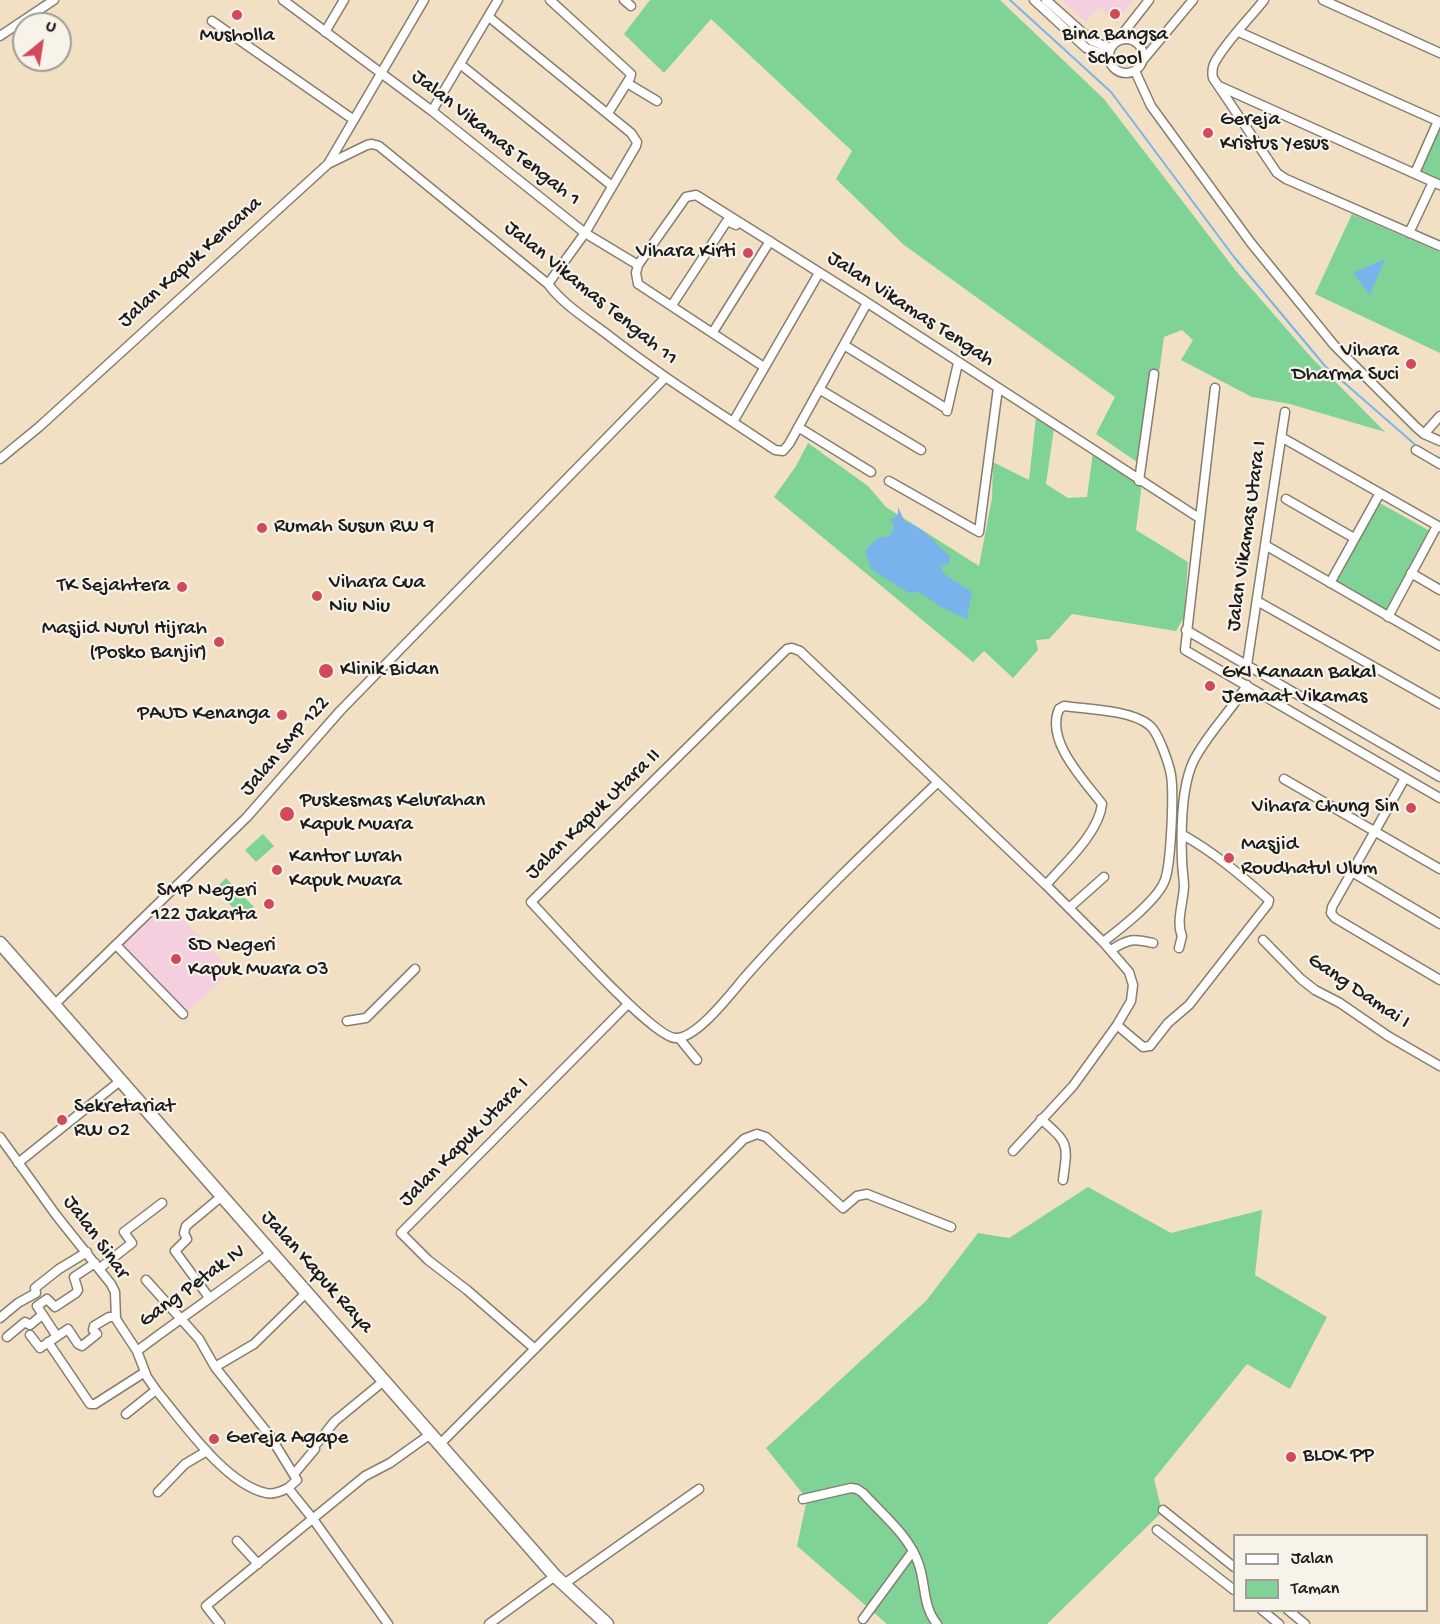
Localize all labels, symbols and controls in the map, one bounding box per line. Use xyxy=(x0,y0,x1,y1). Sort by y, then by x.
marker: Bina Bangsa School xyxy=(1108,7,1122,21)
marker: Musholla xyxy=(230,8,244,22)
north arrow xyxy=(12,12,72,72)
text: U xyxy=(41,17,59,38)
place label: Bina Bangsa School xyxy=(1062,23,1168,73)
place label: Musholla xyxy=(199,24,275,50)
street label: Jalan Vikamas Tengah 1 xyxy=(405,65,585,213)
place label: Gereja Kristus Yesus xyxy=(1220,108,1328,158)
marker: Gereja Kristus Yesus xyxy=(1201,126,1215,140)
street label: Jalan Kapuk Kencana xyxy=(114,192,268,334)
street label: Jalan Vikamas Tengah 11 xyxy=(498,216,682,372)
place label: Vihara Kirti xyxy=(636,240,736,266)
marker: Vihara Kirti xyxy=(741,246,755,260)
street label: Jalan Vikamas Tengah xyxy=(822,247,998,373)
place label: Vihara Dharma Suci xyxy=(1292,339,1399,389)
marker: Vihara Dharma Suci xyxy=(1404,357,1418,371)
street label: Jalan Vikamas Utara I xyxy=(1222,439,1274,633)
place label: Rumah Susun RW 9 xyxy=(274,515,434,541)
marker: Rumah Susun RW 9 xyxy=(255,521,269,535)
place label: Vihara Cua Niu Niu xyxy=(329,571,425,621)
place label: TK Sejahtera xyxy=(57,574,170,600)
marker: TK Sejahtera xyxy=(175,580,189,594)
marker: Vihara Cua Niu Niu xyxy=(310,589,324,603)
place label: Masjid Nurul Hijrah (Posko Banjir) xyxy=(42,617,207,667)
marker: Masjid Nurul Hijrah (Posko Banjir) xyxy=(212,635,226,649)
place label: Klinik Bidan xyxy=(340,658,439,684)
place label: GKI Kanaan Bakal Jemaat Vikamas xyxy=(1222,661,1376,711)
marker: Klinik Bidan xyxy=(317,662,335,680)
marker: GKI Kanaan Bakal Jemaat Vikamas xyxy=(1203,679,1217,693)
street label: Jalan SMP 122 xyxy=(236,692,336,802)
place label: PAUD Kenanga xyxy=(138,702,270,728)
marker: PAUD Kenanga xyxy=(275,708,289,722)
street label: Jalan Kapuk Utara II xyxy=(521,744,667,886)
place label: Puskesmas Kelurahan Kapuk Muara xyxy=(300,789,485,839)
place label: Vihara Chung Sin xyxy=(1252,795,1399,821)
marker: Vihara Chung Sin xyxy=(1404,801,1418,815)
marker: Puskesmas Kelurahan Kapuk Muara xyxy=(278,805,296,823)
place label: Masjid Roudhatul Ulum xyxy=(1241,833,1378,883)
place label: Kantor Lurah Kapuk Muara xyxy=(289,845,402,895)
marker: Masjid Roudhatul Ulum xyxy=(1222,851,1236,865)
marker: Kantor Lurah Kapuk Muara xyxy=(270,863,284,877)
place label: SMP Negeri 122 Jakarta xyxy=(151,879,257,929)
marker: SMP Negeri 122 Jakarta xyxy=(262,897,276,911)
place label: SD Negeri Kapuk Muara 03 xyxy=(188,934,329,984)
street label: Gang Damai I xyxy=(1302,948,1414,1036)
marker: SD Negeri Kapuk Muara 03 xyxy=(169,952,183,966)
street label: Jalan Kapuk Utara I xyxy=(395,1073,535,1213)
place label: Sekretariat RW 02 xyxy=(74,1095,175,1145)
marker: Sekretariat RW 02 xyxy=(55,1113,69,1127)
street label: Jalan Sinar xyxy=(56,1191,134,1285)
street label: Jalan Kapuk Raya xyxy=(254,1206,378,1340)
street label: Gang Petak IV xyxy=(135,1240,251,1334)
place label: Gereja Agape xyxy=(226,1426,348,1452)
marker: Gereja Agape xyxy=(207,1432,221,1446)
place label: BLOK PP xyxy=(1303,1444,1374,1470)
marker: BLOK PP xyxy=(1284,1450,1298,1464)
legend xyxy=(1233,1534,1428,1612)
text: Jalan xyxy=(1291,1549,1333,1570)
text: Taman xyxy=(1291,1579,1339,1600)

